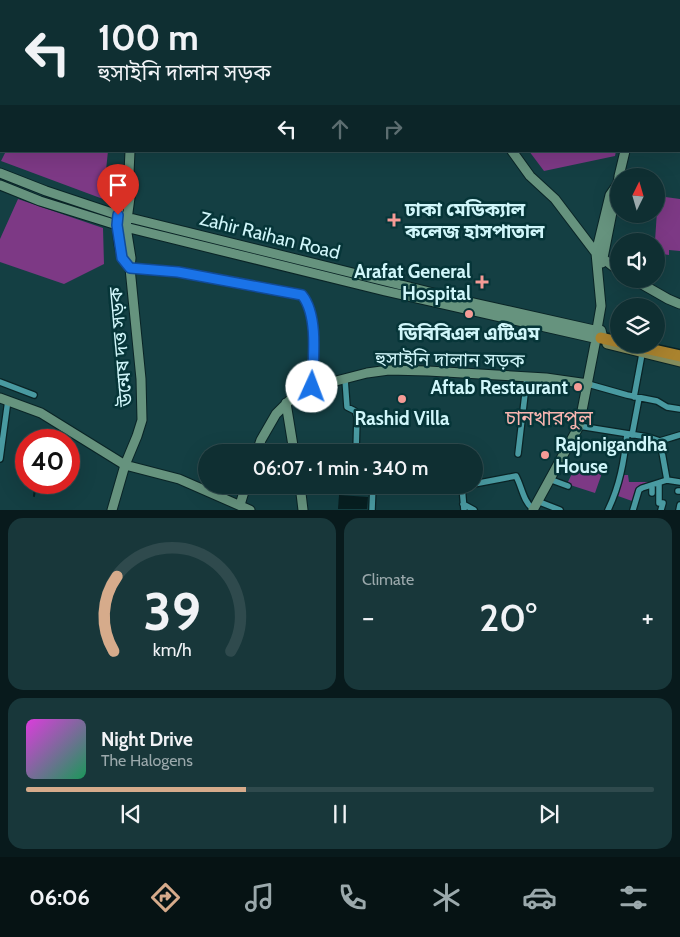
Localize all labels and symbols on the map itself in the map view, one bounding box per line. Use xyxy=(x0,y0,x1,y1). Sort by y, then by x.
pin xyxy=(97,164,139,215)
north arrow xyxy=(610,168,665,222)
place label: ঢাকা মেডিক্যাল কলেজ হাসপাতাল xyxy=(404,198,545,243)
street label: Zahir Raihan Road xyxy=(197,207,343,264)
marker: ঢাকা মেডিক্যাল কলেজ হাসপাতাল xyxy=(387,213,401,227)
place label: Arafat General Hospital xyxy=(354,260,471,305)
marker: Arafat General Hospital xyxy=(475,275,489,289)
street label: উন্মেষ দত্ত সড়ক xyxy=(104,286,137,409)
marker: ডিবিবিএল এটিএম xyxy=(463,308,475,320)
place label: ডিবিবিএল এটিএম xyxy=(397,322,541,345)
street label: হুসাইনি দালান সড়ক xyxy=(374,347,526,372)
position arrow xyxy=(285,360,337,412)
place label: Aftab Restaurant xyxy=(431,376,568,399)
marker: Aftab Restaurant xyxy=(572,381,584,393)
marker: Rashid Villa xyxy=(396,393,408,405)
district label: চানখারপুল xyxy=(504,406,593,430)
place label: Rashid Villa xyxy=(354,407,450,430)
speed limit sign: 40 xyxy=(15,429,80,494)
place label: Rajonigandha House xyxy=(555,433,667,478)
marker: Rajonigandha House xyxy=(539,449,551,461)

